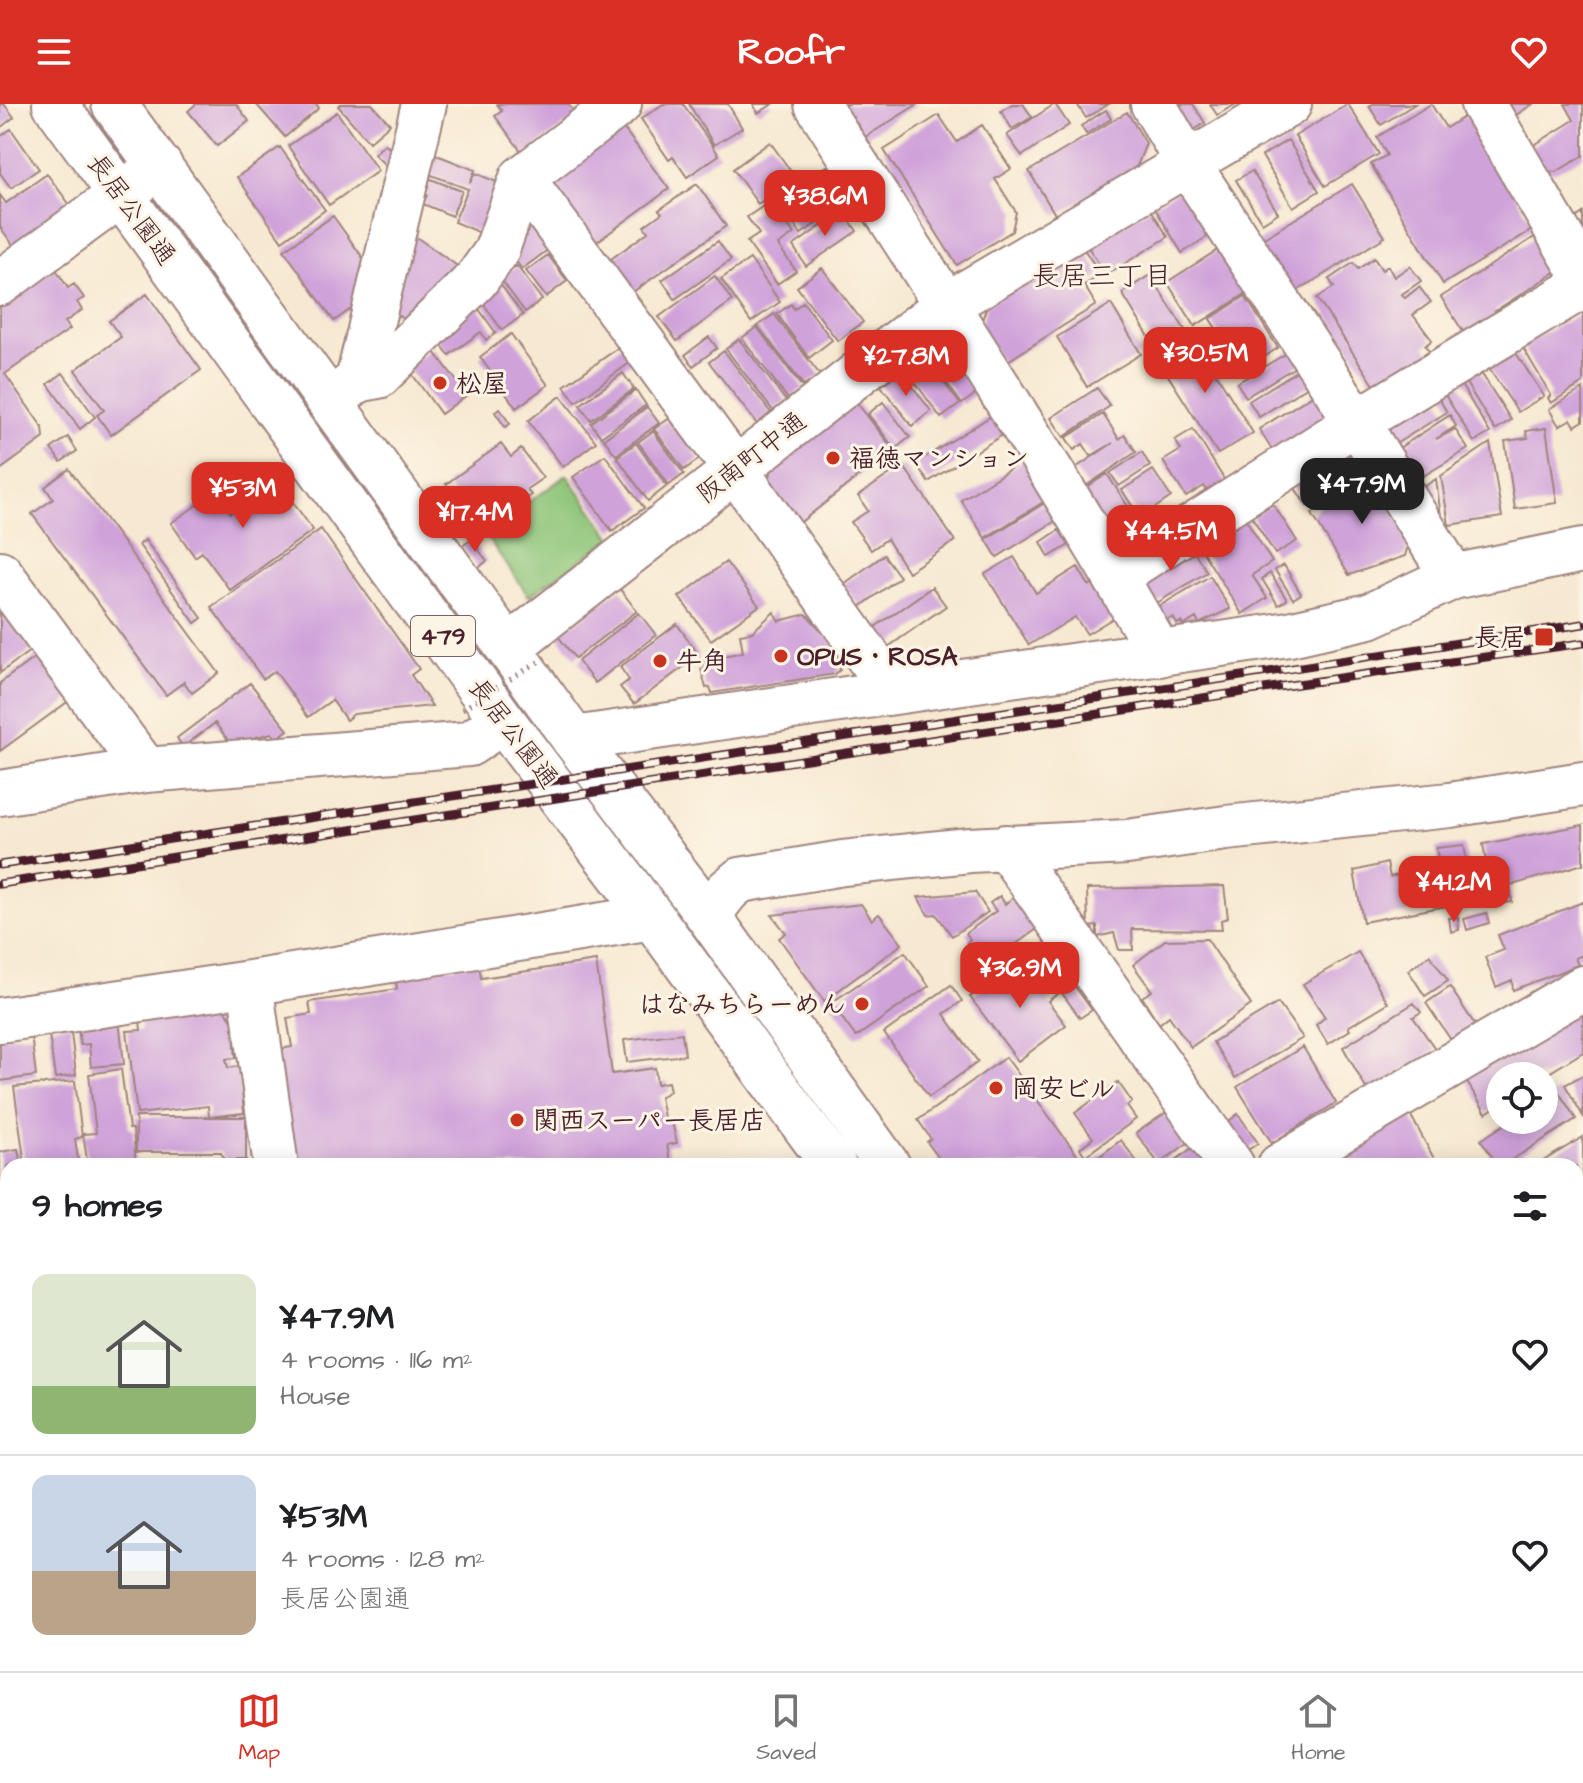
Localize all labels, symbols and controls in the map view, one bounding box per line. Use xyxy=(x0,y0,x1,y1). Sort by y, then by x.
text: Roofr xyxy=(738,27,845,78)
icon: menu xyxy=(32,30,76,74)
icon: heart xyxy=(1507,30,1551,74)
street label: 長居公園通 xyxy=(78,146,184,273)
pin: ¥38.6M xyxy=(760,170,890,238)
text: ¥38.6M xyxy=(782,178,868,214)
district label: 長居三丁目 xyxy=(1032,257,1172,296)
pin: ¥30.5M xyxy=(1140,327,1270,395)
pin: ¥27.8M xyxy=(841,330,971,398)
text: ¥30.5M xyxy=(1161,335,1249,371)
text: ¥27.8M xyxy=(863,338,949,374)
place label: 松屋 xyxy=(456,366,508,402)
marker: 松屋 xyxy=(431,374,449,392)
street label: 阪南町中通 xyxy=(689,404,814,512)
place label: 福徳マンション xyxy=(849,441,1029,477)
marker: 福徳マンション xyxy=(824,449,842,467)
pin: ¥47.9M xyxy=(1297,458,1427,526)
pin: ¥53M xyxy=(196,462,290,530)
text: ¥47.9M xyxy=(1318,466,1406,502)
text: ¥53M xyxy=(209,470,277,506)
pin: ¥17.4M xyxy=(410,486,540,554)
text: ¥17.4M xyxy=(437,494,513,530)
pin: ¥44.5M xyxy=(1106,505,1236,573)
text: ¥44.5M xyxy=(1125,513,1217,549)
road number: 479 xyxy=(411,616,475,656)
place label: 長居 xyxy=(1474,620,1526,656)
marker: 長居 xyxy=(1533,626,1555,648)
place label: OPUS・ROSA xyxy=(797,639,958,675)
place label: 牛角 xyxy=(676,644,728,680)
marker: OPUS・ROSA xyxy=(772,647,790,665)
marker: 牛角 xyxy=(651,652,669,670)
street label: 長居公園通 xyxy=(460,671,567,796)
pin: ¥41.2M xyxy=(1389,856,1519,924)
text: ¥41.2M xyxy=(1417,864,1491,900)
pin: ¥36.9M xyxy=(955,942,1085,1010)
text: ¥36.9M xyxy=(978,950,1062,986)
place label: はなみちらーめん xyxy=(639,987,846,1023)
marker: はなみちらーめん xyxy=(853,995,871,1013)
map controls xyxy=(1486,1062,1558,1134)
button: locate xyxy=(1486,1062,1558,1134)
place label: 岡安ビル xyxy=(1012,1071,1115,1107)
marker: 岡安ビル xyxy=(987,1079,1005,1097)
place label: 関西スーパー長居店 xyxy=(533,1103,766,1139)
marker: 関西スーパー長居店 xyxy=(508,1111,526,1129)
text: 9 homes xyxy=(32,1182,163,1230)
icon: filters xyxy=(1508,1184,1552,1228)
text: ¥47.9M xyxy=(280,1294,394,1342)
icon: home xyxy=(96,1306,192,1402)
icon: heart xyxy=(1508,1332,1552,1376)
text: 4 rooms · 116 m² xyxy=(280,1342,473,1378)
text: House xyxy=(280,1378,351,1414)
text: ¥53M xyxy=(280,1493,368,1541)
icon: home xyxy=(96,1507,192,1603)
icon: heart xyxy=(1508,1533,1552,1577)
text: 4 rooms · 128 m² xyxy=(280,1541,485,1577)
text: 長居公園通 xyxy=(280,1581,410,1617)
tab: Map xyxy=(237,1689,281,1768)
tab: Saved xyxy=(756,1689,816,1768)
tab: Home xyxy=(1291,1689,1346,1768)

